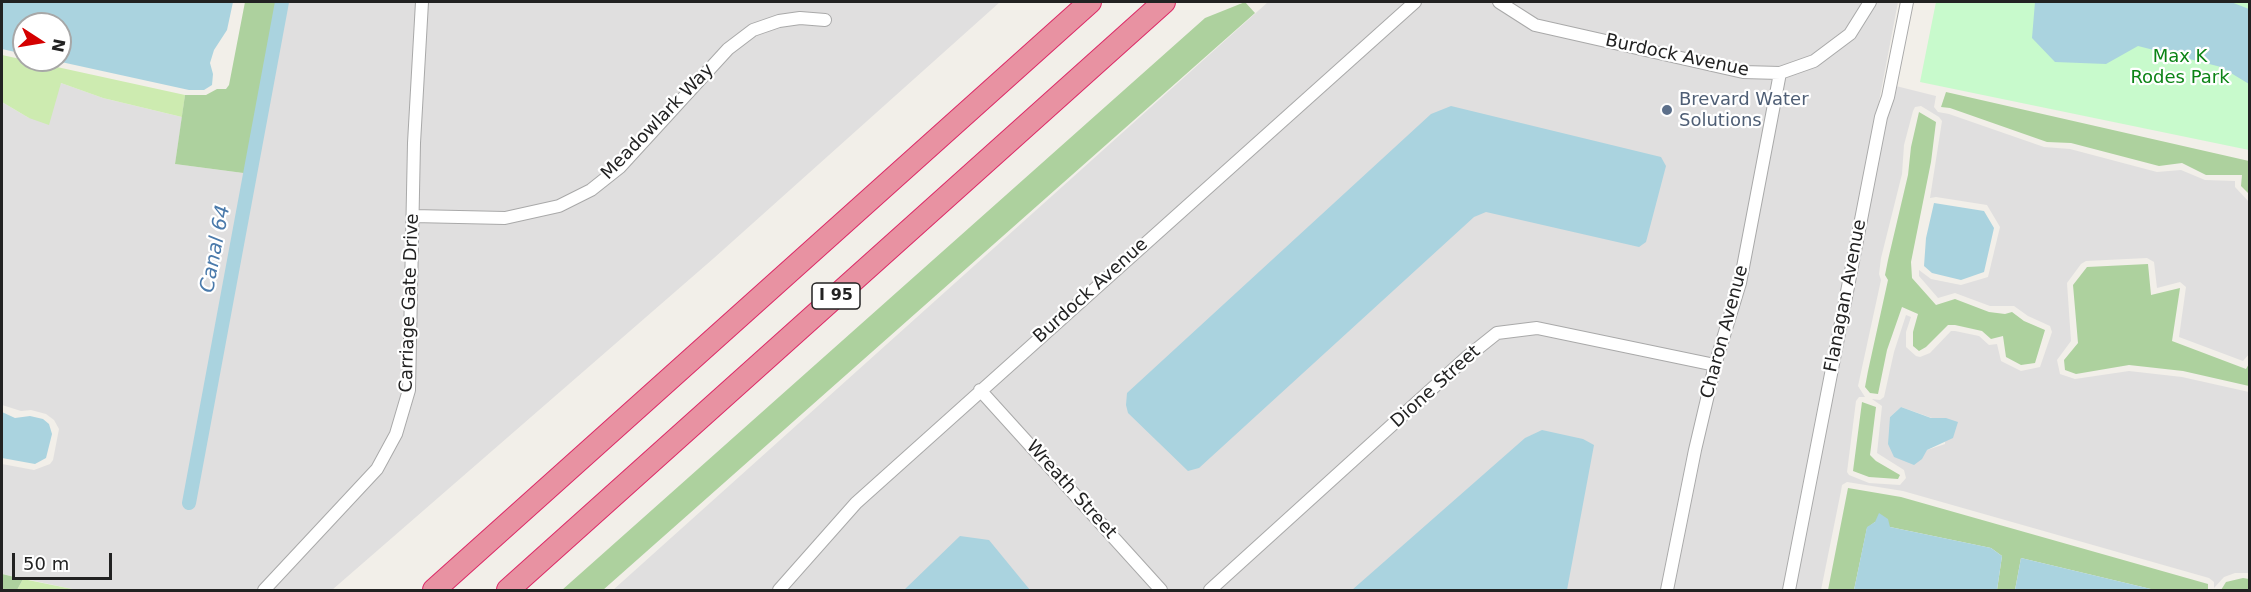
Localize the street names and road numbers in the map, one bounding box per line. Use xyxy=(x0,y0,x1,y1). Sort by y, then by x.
street label: Burdock Avenue xyxy=(1603,30,1751,82)
street label: Meadowlark Way xyxy=(597,60,719,184)
street label: Carriage Gate Drive xyxy=(396,213,424,393)
street label: Flanagan Avenue xyxy=(1821,218,1871,374)
street label: Burdock Avenue xyxy=(1029,234,1153,348)
street label: Charon Avenue xyxy=(1697,263,1753,401)
road number: I 95 xyxy=(812,283,860,309)
street label: Dione Street xyxy=(1387,341,1485,433)
street label: Wreath Street xyxy=(1021,436,1121,544)

